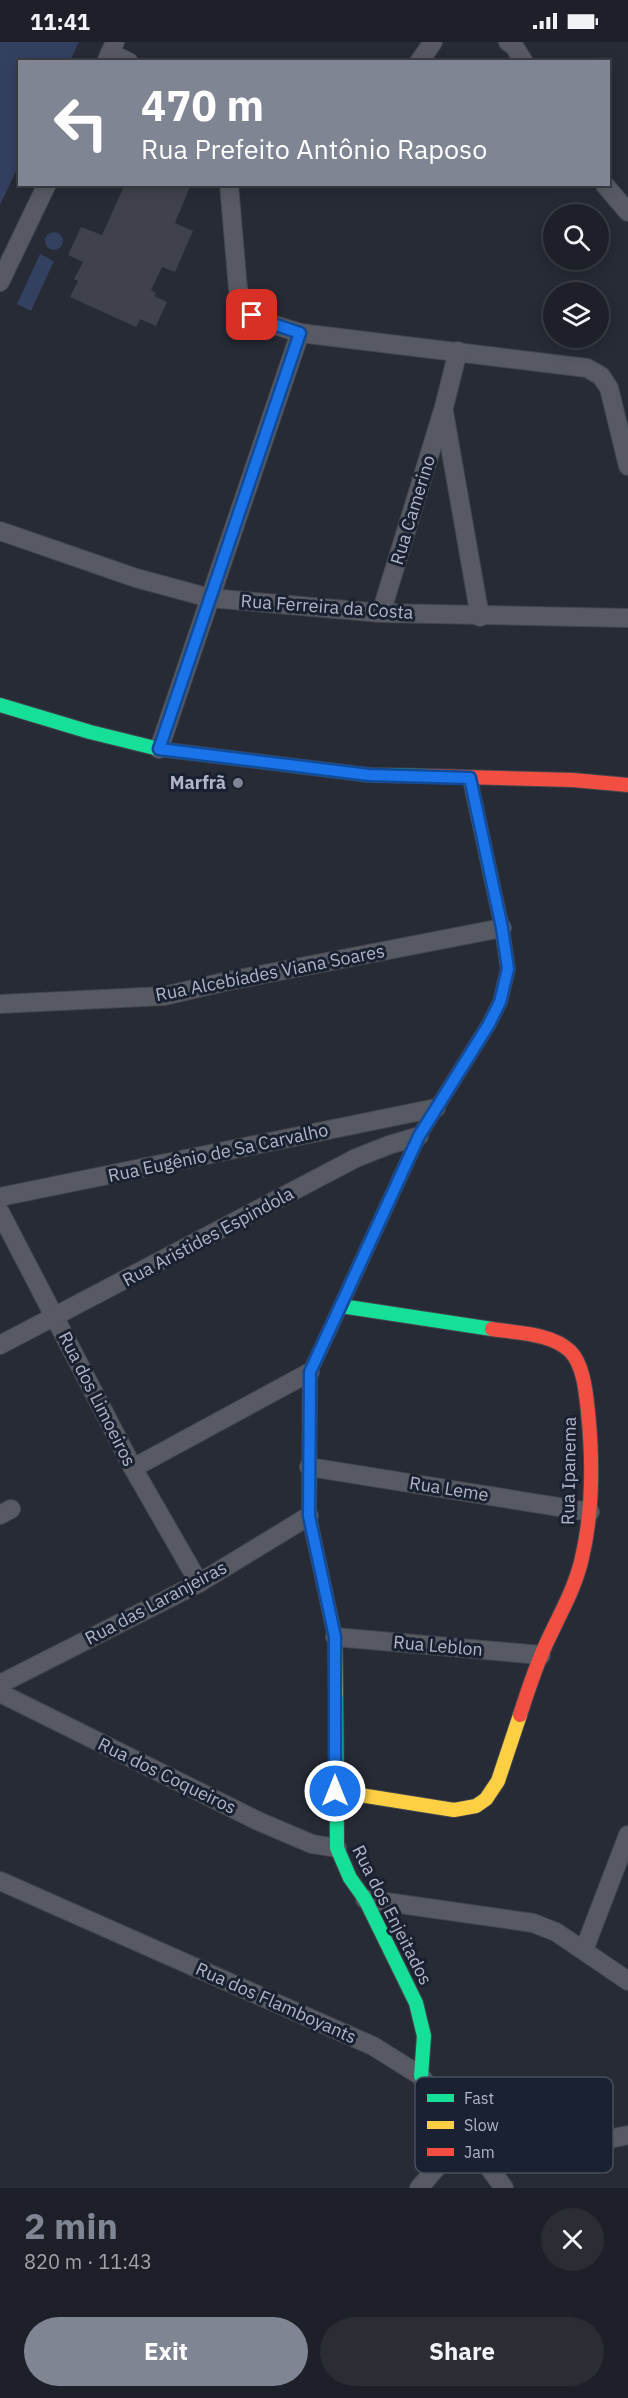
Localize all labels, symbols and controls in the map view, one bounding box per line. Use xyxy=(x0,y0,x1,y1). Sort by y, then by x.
text: 11:41 xyxy=(30,7,90,36)
text: 470 m xyxy=(141,78,264,133)
icon: left xyxy=(42,84,120,162)
text: Rua Prefeito Antônio Raposo xyxy=(141,131,487,166)
map controls xyxy=(543,204,609,348)
button: search xyxy=(543,204,609,270)
button: layers xyxy=(543,282,609,348)
pin xyxy=(226,289,277,340)
icon: arrive xyxy=(235,298,268,331)
street label: Rua Camerino xyxy=(385,452,440,567)
street label: Rua Ferreira da Costa xyxy=(240,589,415,624)
place label: Marfrã xyxy=(170,771,226,794)
marker: Marfrã xyxy=(231,776,245,790)
street label: Rua Alcebíades Viana Soares xyxy=(153,939,387,1006)
street label: Rua Eugênio de Sa Carvalho xyxy=(106,1118,330,1187)
street label: Rua Aristides Espindola xyxy=(118,1182,298,1291)
street label: Rua dos Limoeiros xyxy=(54,1328,141,1470)
street label: Rua Ipanema xyxy=(556,1416,581,1525)
street label: Rua Leme xyxy=(408,1471,490,1506)
street label: Rua das Laranjeiras xyxy=(81,1555,231,1650)
street label: Rua Leblon xyxy=(392,1630,484,1661)
street label: Rua dos Coqueiros xyxy=(94,1732,240,1819)
position arrow xyxy=(303,1759,367,1823)
street label: Rua dos Enjeitados xyxy=(347,1841,438,1989)
street label: Rua dos Flamboyants xyxy=(192,1957,360,2048)
legend xyxy=(415,2077,613,2173)
text: Fast xyxy=(464,2088,494,2108)
text: Slow xyxy=(464,2115,499,2135)
text: Jam xyxy=(464,2142,495,2162)
text: 2 min xyxy=(24,2202,118,2249)
button: close xyxy=(541,2208,604,2271)
text: 820 m · 11:43 xyxy=(24,2248,152,2275)
button: Exit xyxy=(24,2317,308,2386)
button: Share xyxy=(320,2317,604,2386)

